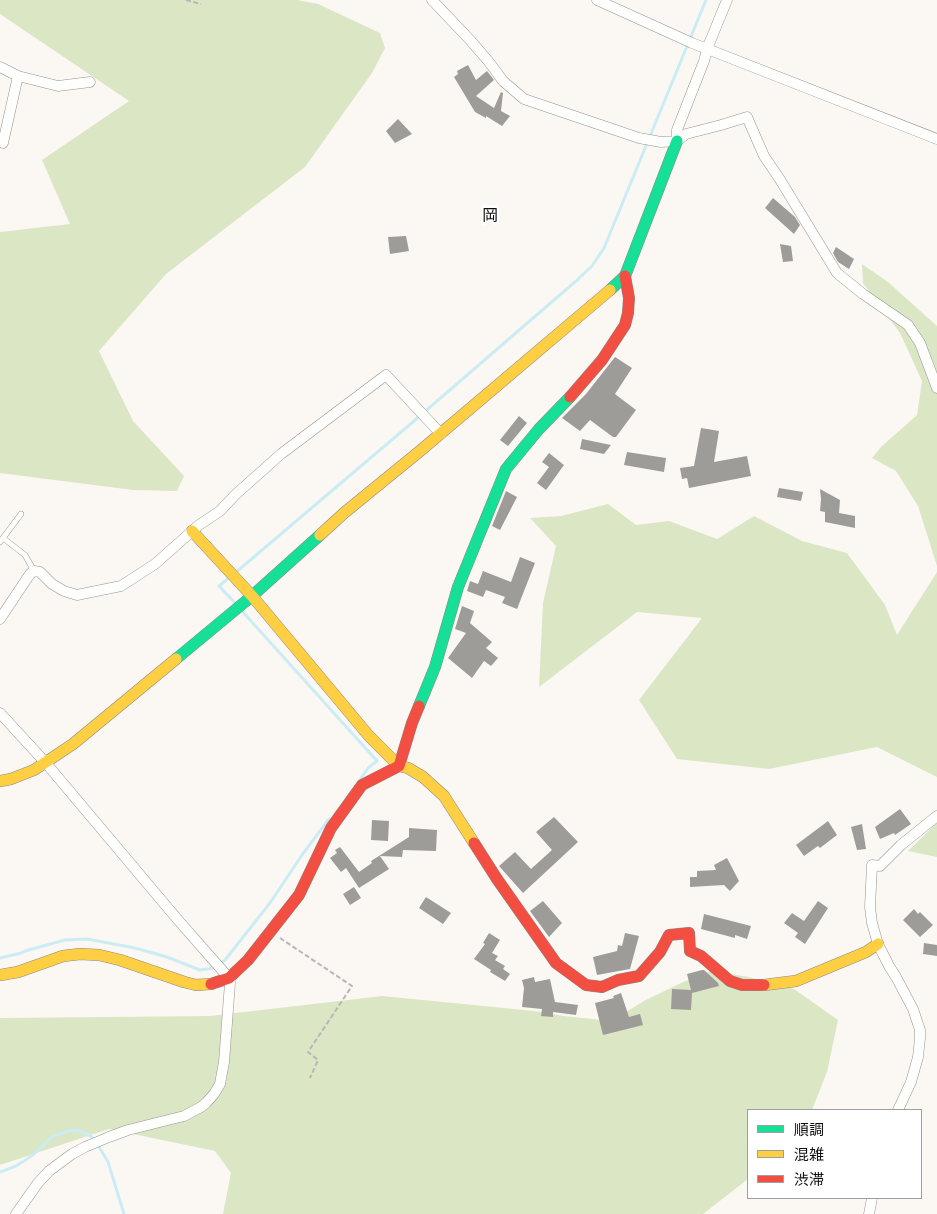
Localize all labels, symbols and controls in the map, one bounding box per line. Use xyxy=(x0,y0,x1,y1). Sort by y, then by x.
district label: 岡 xyxy=(482,206,498,226)
legend xyxy=(747,1109,922,1199)
text: 順調 xyxy=(794,1119,824,1139)
text: 混雑 xyxy=(794,1144,824,1164)
text: 渋滞 xyxy=(794,1169,824,1189)

